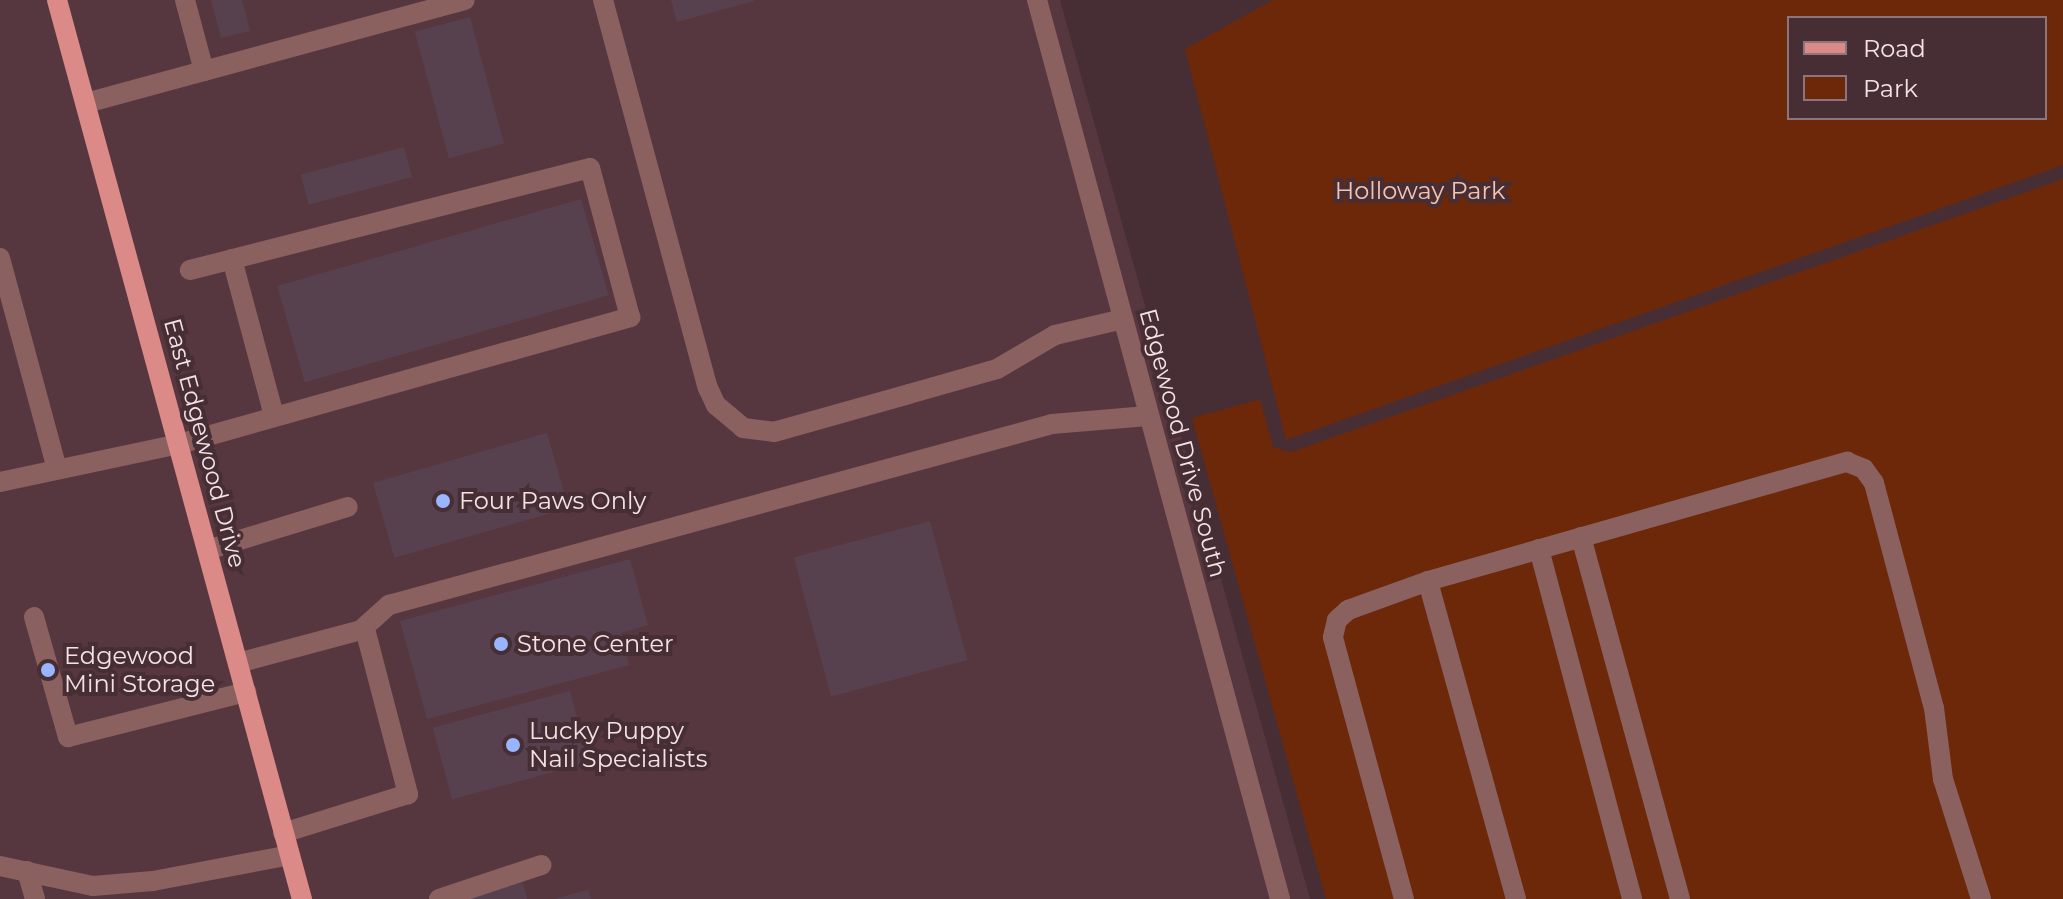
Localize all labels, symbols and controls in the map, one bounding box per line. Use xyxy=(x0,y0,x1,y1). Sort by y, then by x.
legend xyxy=(1787,16,2047,120)
text: Road xyxy=(1863,34,1926,63)
text: Park xyxy=(1863,74,1918,103)
park label: Holloway Park xyxy=(1335,177,1505,205)
street label: Edgewood Drive South xyxy=(1133,305,1233,581)
street label: East Edgewood Drive xyxy=(158,315,252,571)
place label: Four Paws Only xyxy=(459,487,646,515)
marker: Four Paws Only xyxy=(434,492,452,510)
place label: Stone Center xyxy=(517,630,674,658)
marker: Stone Center xyxy=(492,635,510,653)
place label: Edgewood Mini Storage xyxy=(64,642,215,698)
marker: Edgewood Mini Storage xyxy=(39,661,57,679)
place label: Lucky Puppy Nail Specialists xyxy=(529,717,707,773)
marker: Lucky Puppy Nail Specialists xyxy=(504,736,522,754)

